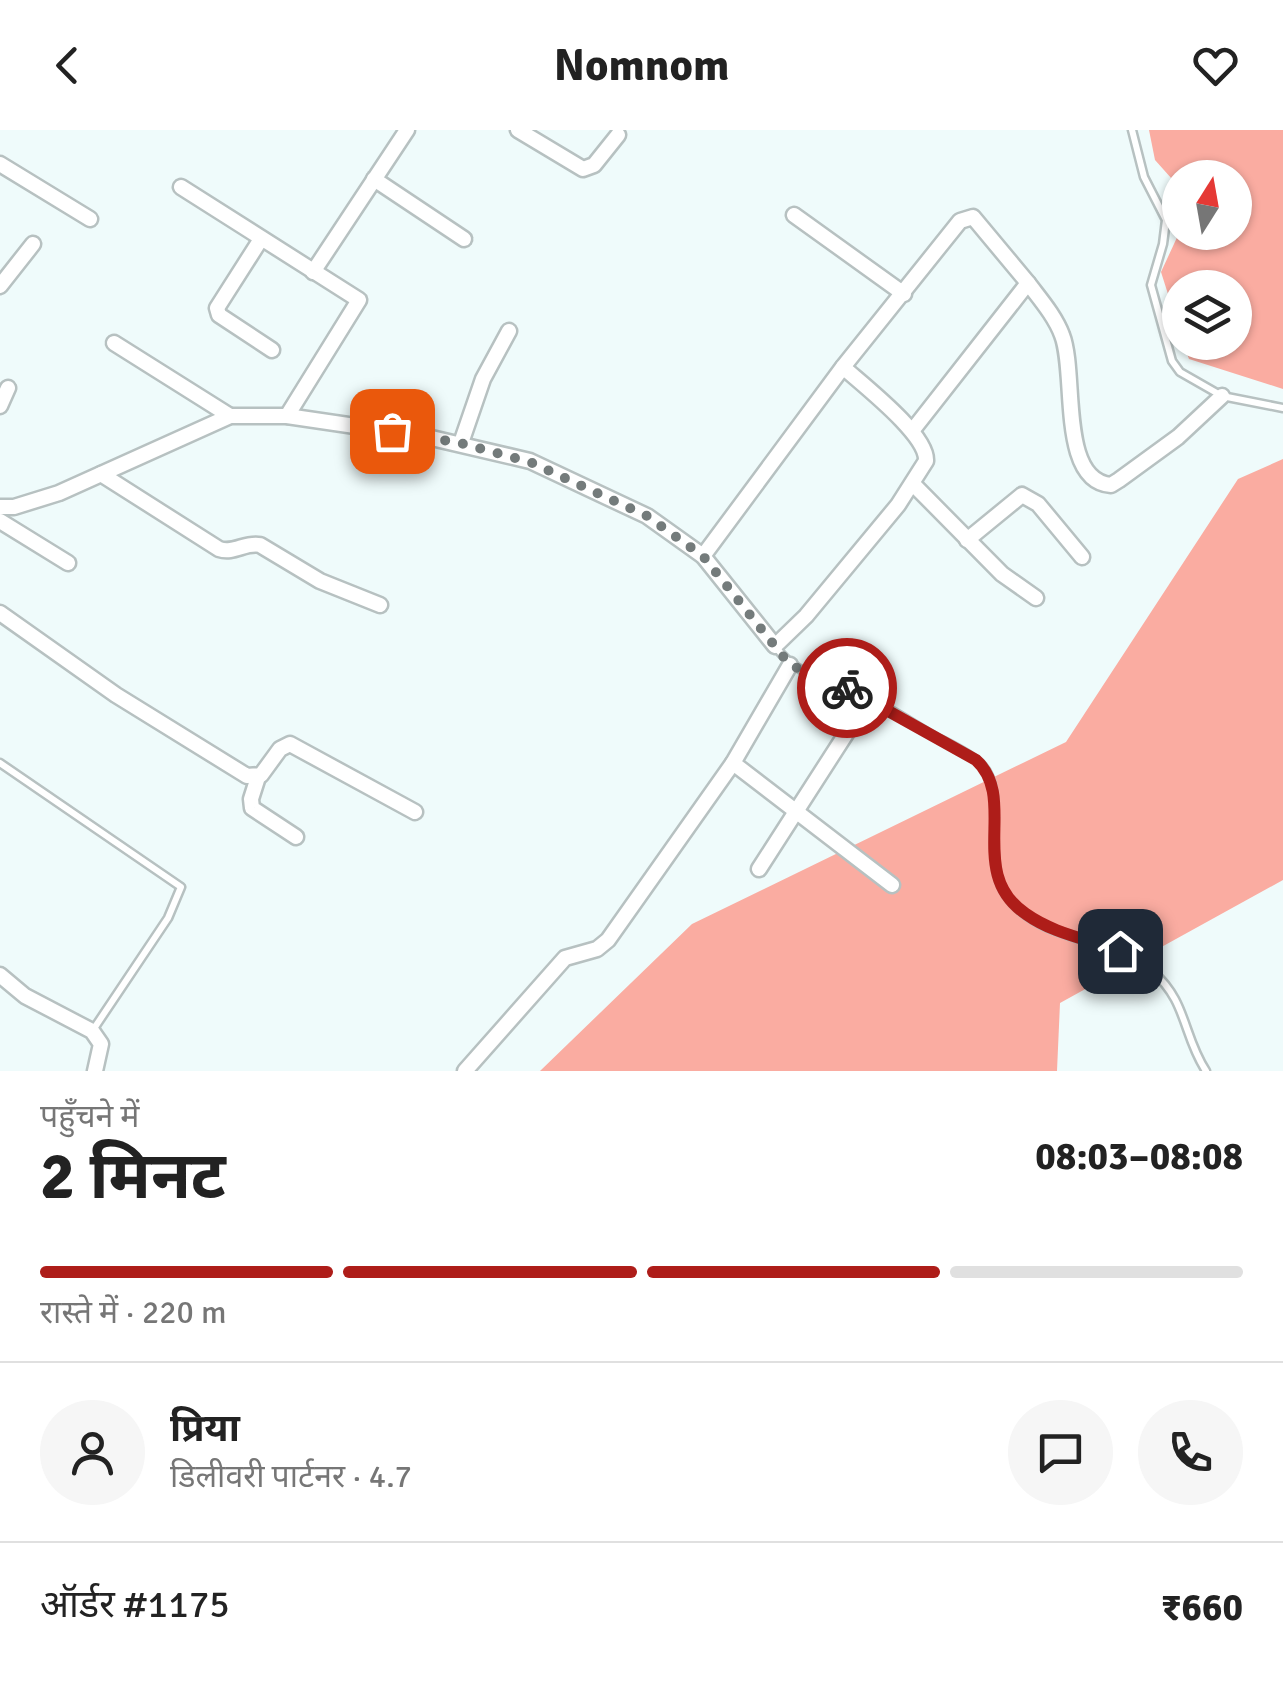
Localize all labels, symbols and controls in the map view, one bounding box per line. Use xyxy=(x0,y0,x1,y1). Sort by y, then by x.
icon: back xyxy=(40,38,95,93)
text: Nomnom xyxy=(554,38,729,93)
icon: heart xyxy=(1188,38,1243,93)
north arrow xyxy=(1162,160,1252,250)
map controls xyxy=(1162,160,1252,360)
button: layers xyxy=(1162,270,1252,360)
pin xyxy=(350,389,435,474)
icon: bag xyxy=(365,404,420,459)
courier xyxy=(797,638,897,738)
icon: bike xyxy=(820,661,875,716)
pin xyxy=(1078,909,1163,994)
icon: home xyxy=(1093,924,1148,979)
text: पहुँचने में xyxy=(40,1097,139,1136)
text: 08:03–08:08 xyxy=(1035,1133,1243,1180)
text: 2 मिनट xyxy=(40,1137,226,1217)
text: रास्ते में · 220 m xyxy=(40,1293,226,1332)
button: person xyxy=(40,1400,145,1505)
button: chat xyxy=(1008,1400,1113,1505)
button: phone xyxy=(1138,1400,1243,1505)
text: प्रिया xyxy=(170,1405,240,1452)
text: डिलीवरी पार्टनर · 4.7 xyxy=(170,1457,412,1496)
text: ऑर्डर #1175 xyxy=(40,1581,230,1628)
text: ₹660 xyxy=(1161,1584,1243,1631)

